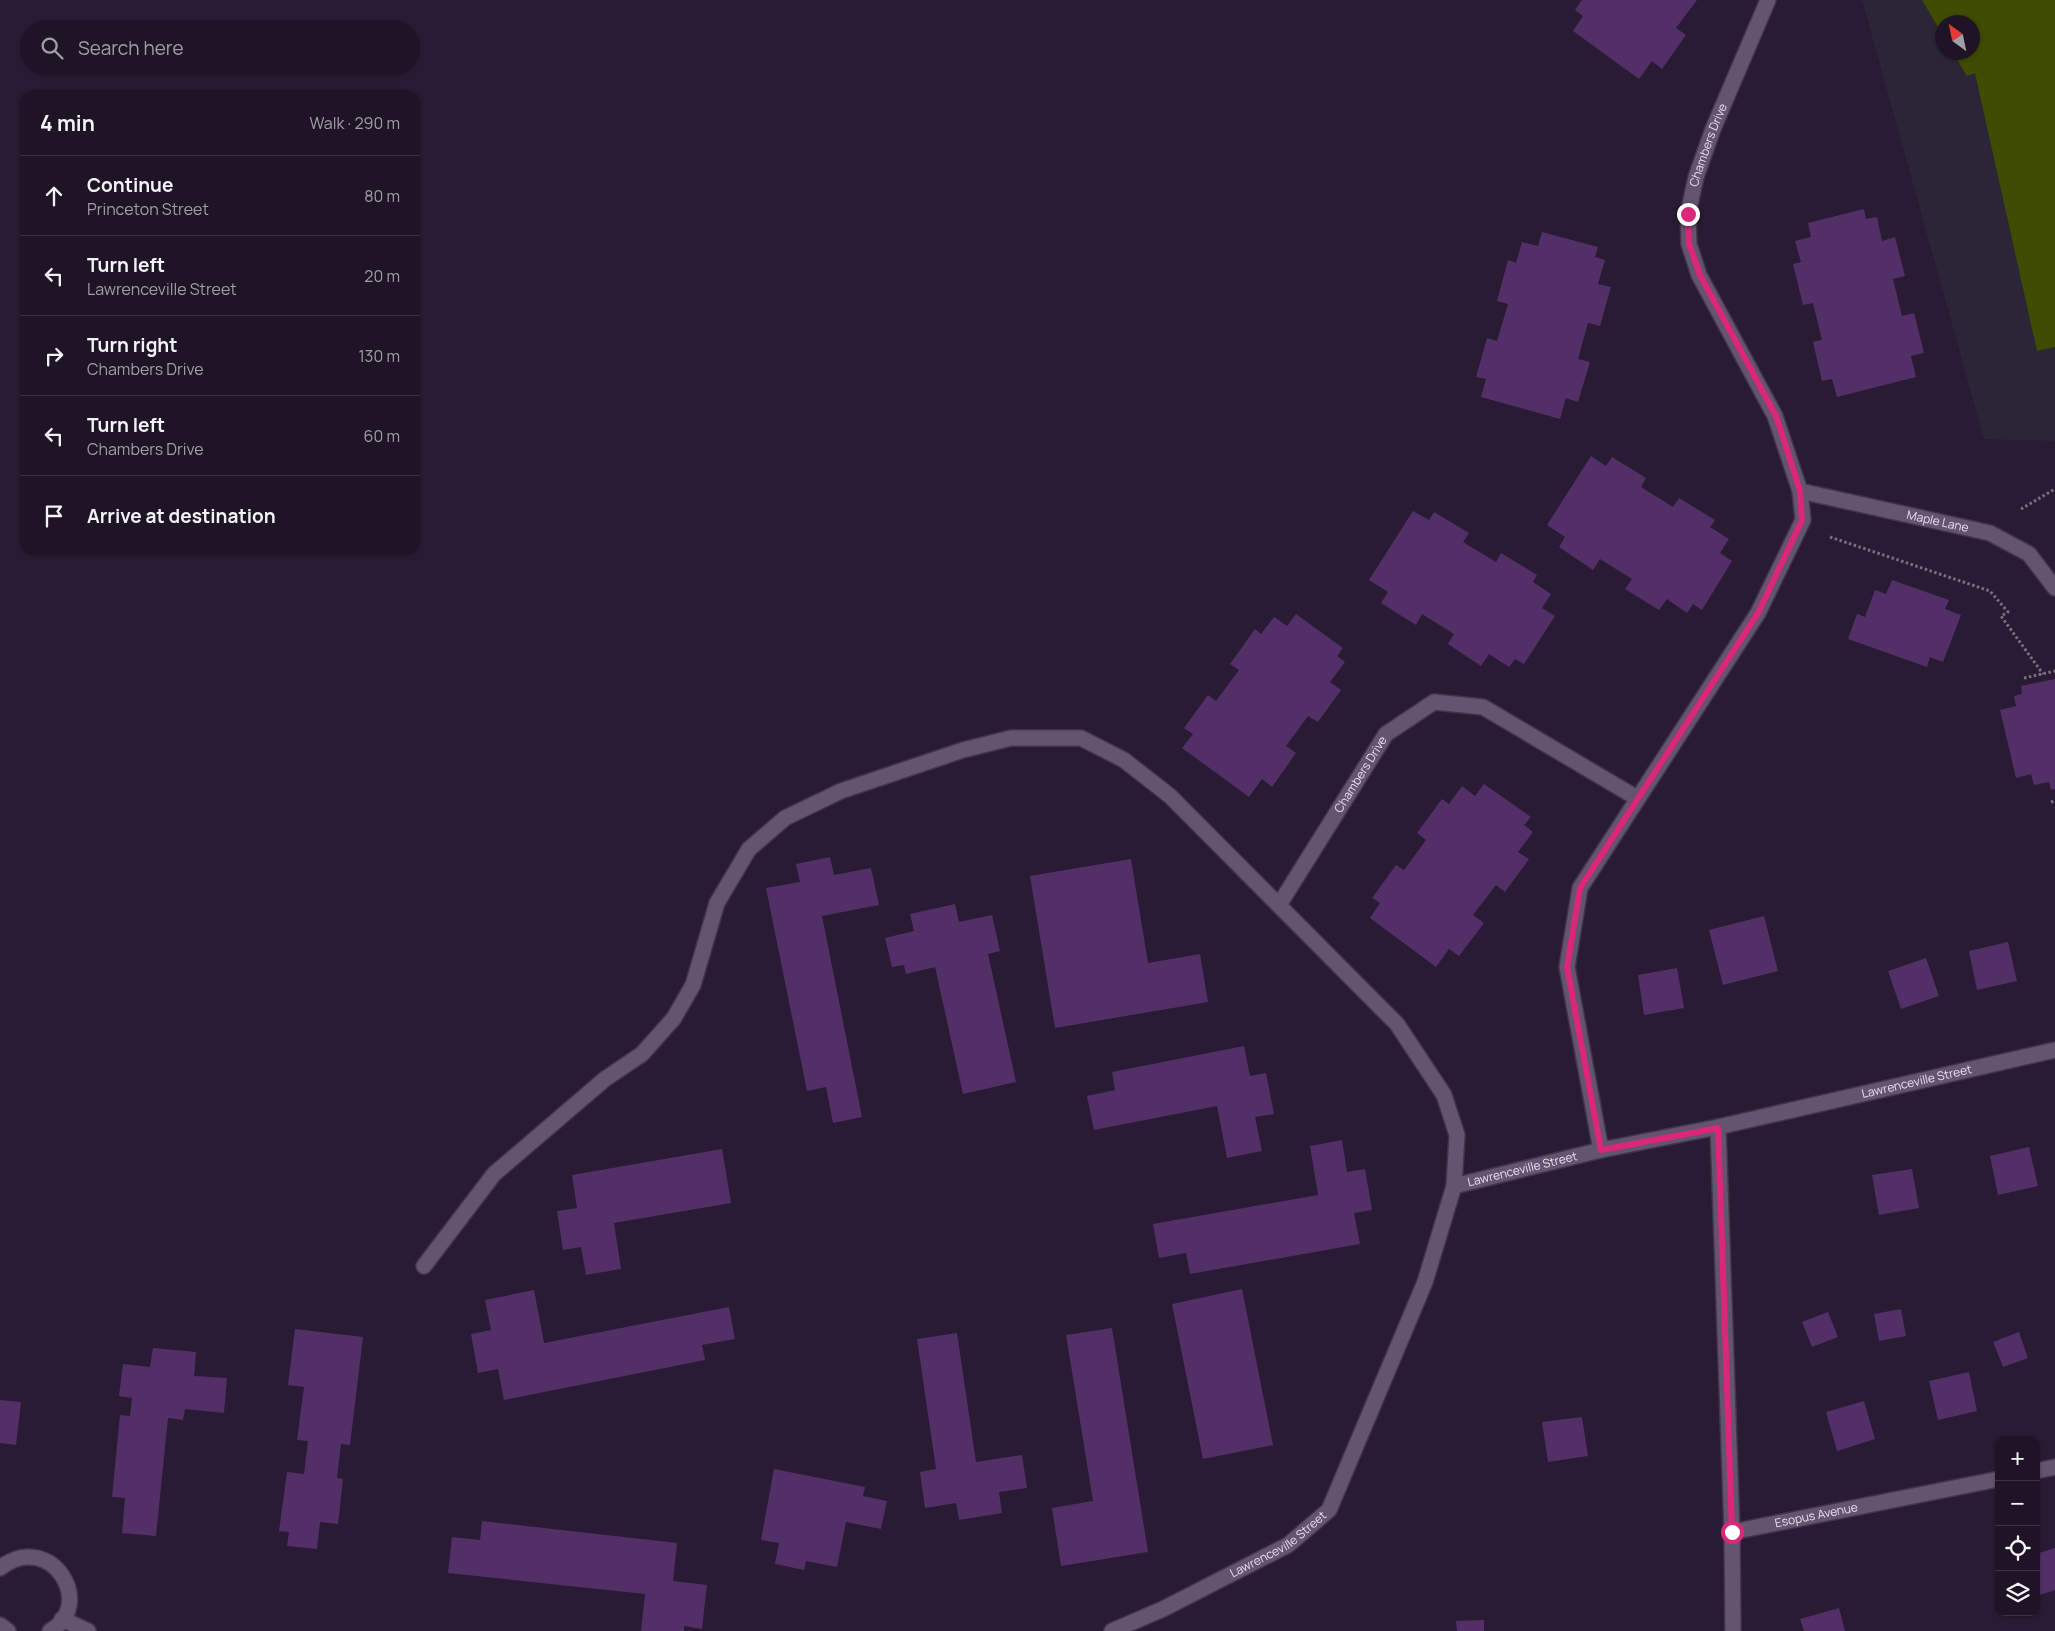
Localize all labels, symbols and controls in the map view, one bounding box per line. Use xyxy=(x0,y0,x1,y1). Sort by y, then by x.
north arrow xyxy=(1935,15,1980,60)
search box xyxy=(20,20,420,75)
icon: search xyxy=(38,34,66,62)
text: Search here xyxy=(78,35,184,61)
street label: Chambers Drive xyxy=(1685,101,1731,188)
text: 4 min xyxy=(40,109,95,137)
text: Walk · 290 m xyxy=(310,112,400,134)
text: Continue xyxy=(87,172,173,198)
icon: ahead xyxy=(40,182,68,210)
text: 80 m xyxy=(364,185,400,207)
text: Princeton Street xyxy=(87,198,209,220)
route end xyxy=(1677,203,1700,226)
text: Turn left xyxy=(87,252,165,278)
icon: left xyxy=(40,262,68,290)
text: 20 m xyxy=(364,265,400,287)
text: Lawrenceville Street xyxy=(87,278,237,300)
text: Turn right xyxy=(87,332,177,358)
icon: right xyxy=(40,342,68,370)
text: 130 m xyxy=(358,345,400,367)
text: Chambers Drive xyxy=(87,358,204,380)
text: Turn left xyxy=(87,412,165,438)
icon: left xyxy=(40,422,68,450)
text: 60 m xyxy=(364,425,400,447)
text: Chambers Drive xyxy=(87,438,204,460)
icon: arrive xyxy=(40,502,68,530)
text: Arrive at destination xyxy=(87,503,276,529)
street label: Maple Lane xyxy=(1905,506,1970,536)
street label: Chambers Drive xyxy=(1330,733,1391,816)
street label: Lawrenceville Street xyxy=(1860,1060,1974,1102)
street label: Lawrenceville Street xyxy=(1466,1147,1579,1190)
map controls xyxy=(1995,1436,2040,1616)
button: + xyxy=(1995,1436,2040,1481)
button: − xyxy=(1995,1481,2040,1526)
street label: Esopus Avenue xyxy=(1773,1498,1859,1531)
street label: Lawrenceville Street xyxy=(1227,1507,1330,1581)
route start xyxy=(1721,1521,1744,1544)
button: locate xyxy=(1995,1526,2040,1571)
button: layers xyxy=(1995,1571,2040,1616)

